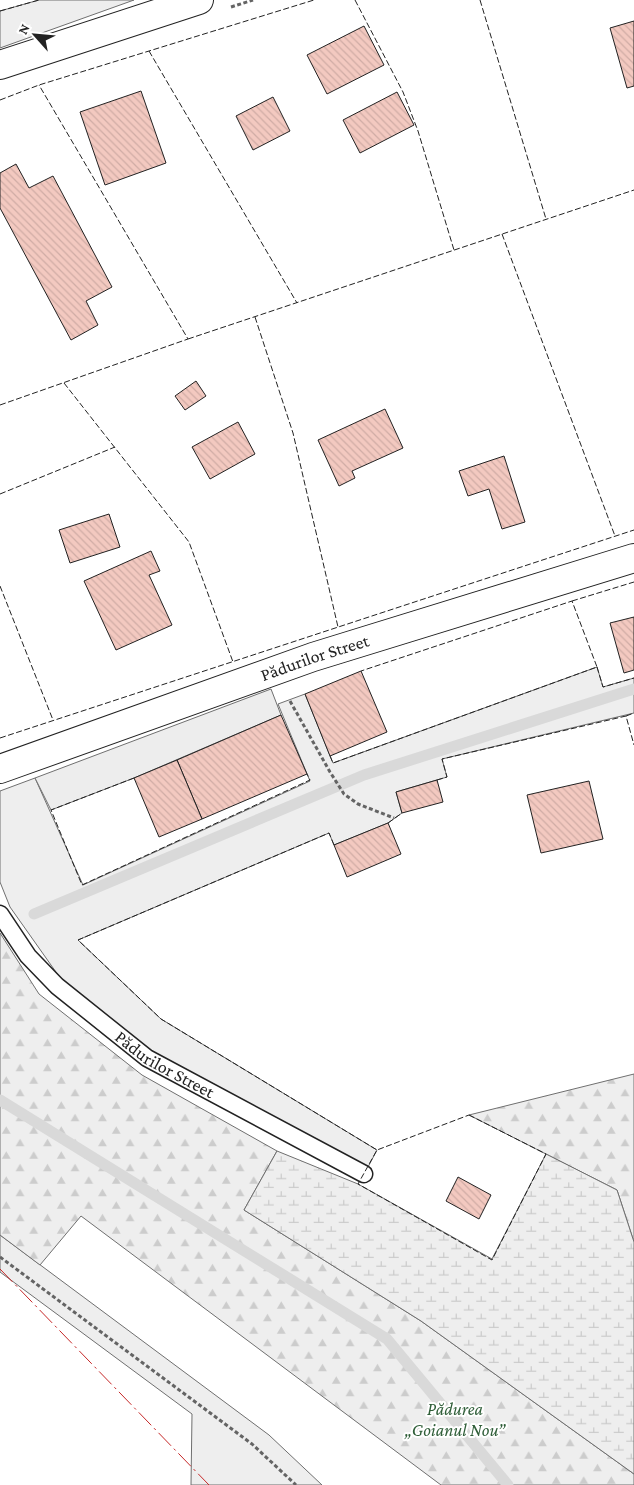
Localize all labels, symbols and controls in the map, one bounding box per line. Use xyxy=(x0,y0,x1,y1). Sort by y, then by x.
north arrow xyxy=(10,10,60,60)
text: N xyxy=(14,21,33,37)
street label: Pădurilor Street xyxy=(258,630,372,685)
street label: Pădurilor Street xyxy=(111,1026,219,1103)
park label: Pădurea „Goianul Nou” xyxy=(404,1399,506,1440)

